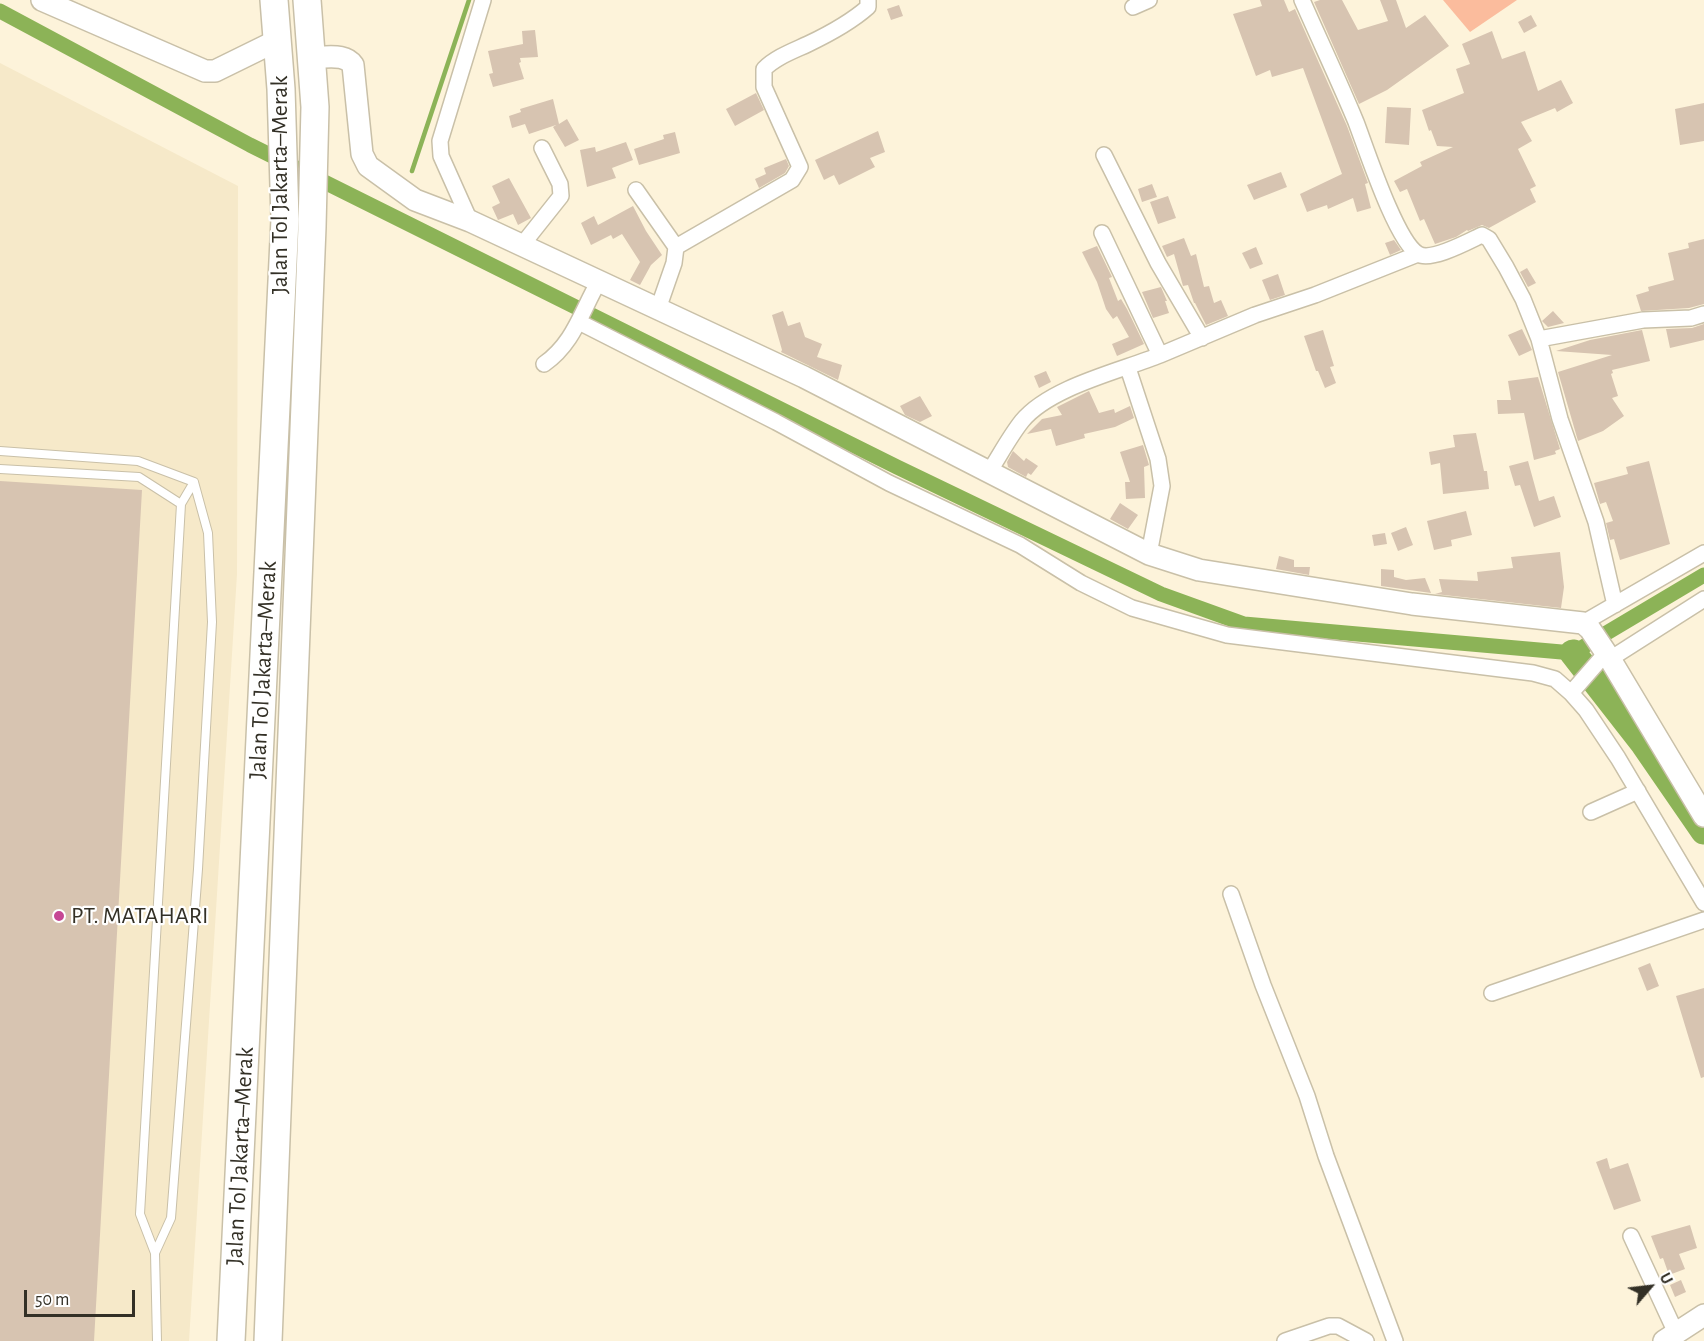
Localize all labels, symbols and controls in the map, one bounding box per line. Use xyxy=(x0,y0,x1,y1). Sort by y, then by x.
street label: Jalan Tol Jakarta–Merak xyxy=(266,76,294,294)
street label: Jalan Tol Jakarta–Merak xyxy=(243,560,283,780)
place label: PT. MATAHARI xyxy=(71,902,209,930)
marker: PT. MATAHARI xyxy=(52,909,66,923)
street label: Jalan Tol Jakarta–Merak xyxy=(220,1046,260,1266)
north arrow xyxy=(1620,1257,1680,1317)
text: U xyxy=(1656,1270,1675,1287)
scale bar xyxy=(27,1278,138,1316)
text: 50 m xyxy=(35,1291,69,1309)

